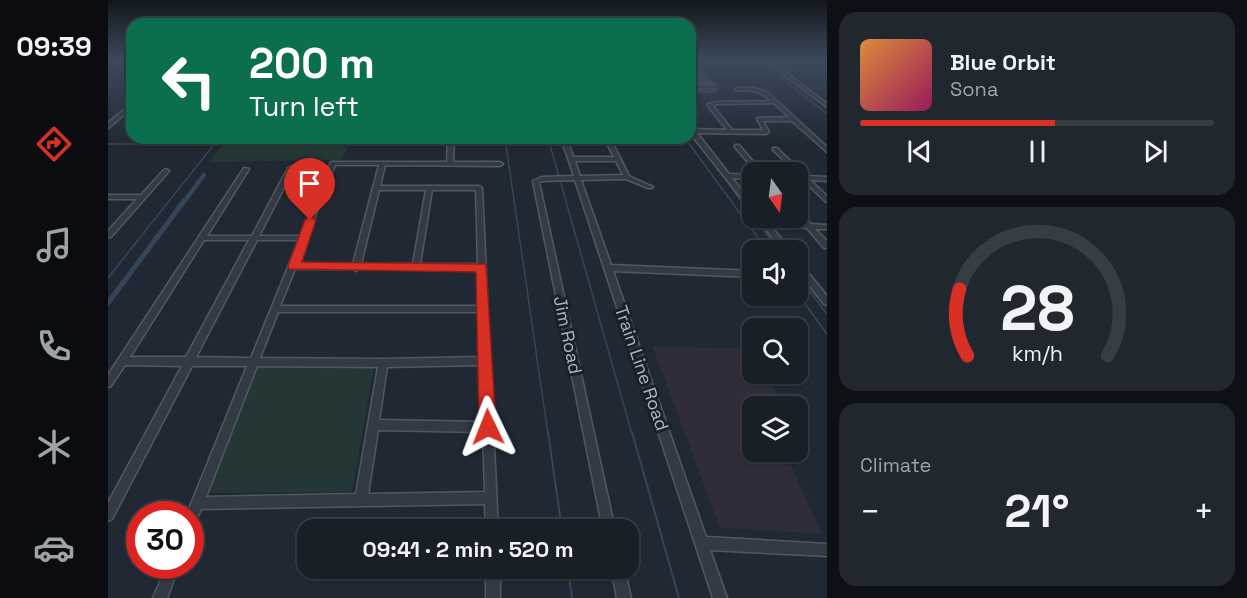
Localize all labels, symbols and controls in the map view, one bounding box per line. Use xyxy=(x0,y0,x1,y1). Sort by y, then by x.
text: 09:39 xyxy=(16,29,92,64)
text: 200 m xyxy=(249,37,375,90)
icon: left xyxy=(150,42,228,120)
text: Blue Orbit xyxy=(950,48,1056,76)
text: Sona xyxy=(950,76,998,102)
text: Turn left xyxy=(249,89,359,124)
icon: directions xyxy=(33,123,75,165)
icon: previous xyxy=(903,135,936,168)
icon: pause xyxy=(1021,135,1054,168)
icon: next xyxy=(1139,135,1172,168)
pin xyxy=(284,158,335,220)
north arrow xyxy=(742,162,808,228)
map controls xyxy=(742,162,808,462)
icon: arrive xyxy=(293,167,326,200)
icon: music xyxy=(33,224,75,266)
button: sound xyxy=(742,240,808,306)
text: 28 xyxy=(1000,269,1074,348)
street label: Jim Road xyxy=(548,294,588,376)
street label: Train Line Road xyxy=(610,302,674,434)
button: search xyxy=(742,318,808,384)
icon: phone xyxy=(33,325,75,367)
text: km/h xyxy=(1011,340,1063,367)
position arrow xyxy=(456,395,520,459)
button: layers xyxy=(742,396,808,462)
icon: climate xyxy=(33,426,75,468)
text: Climate xyxy=(860,452,931,478)
text: 21° xyxy=(1005,483,1069,540)
text: − xyxy=(860,491,880,533)
text: + xyxy=(1194,491,1214,533)
speed limit sign: 30 xyxy=(126,501,204,579)
icon: car xyxy=(33,527,75,569)
text: 09:41 · 2 min · 520 m xyxy=(362,535,574,563)

